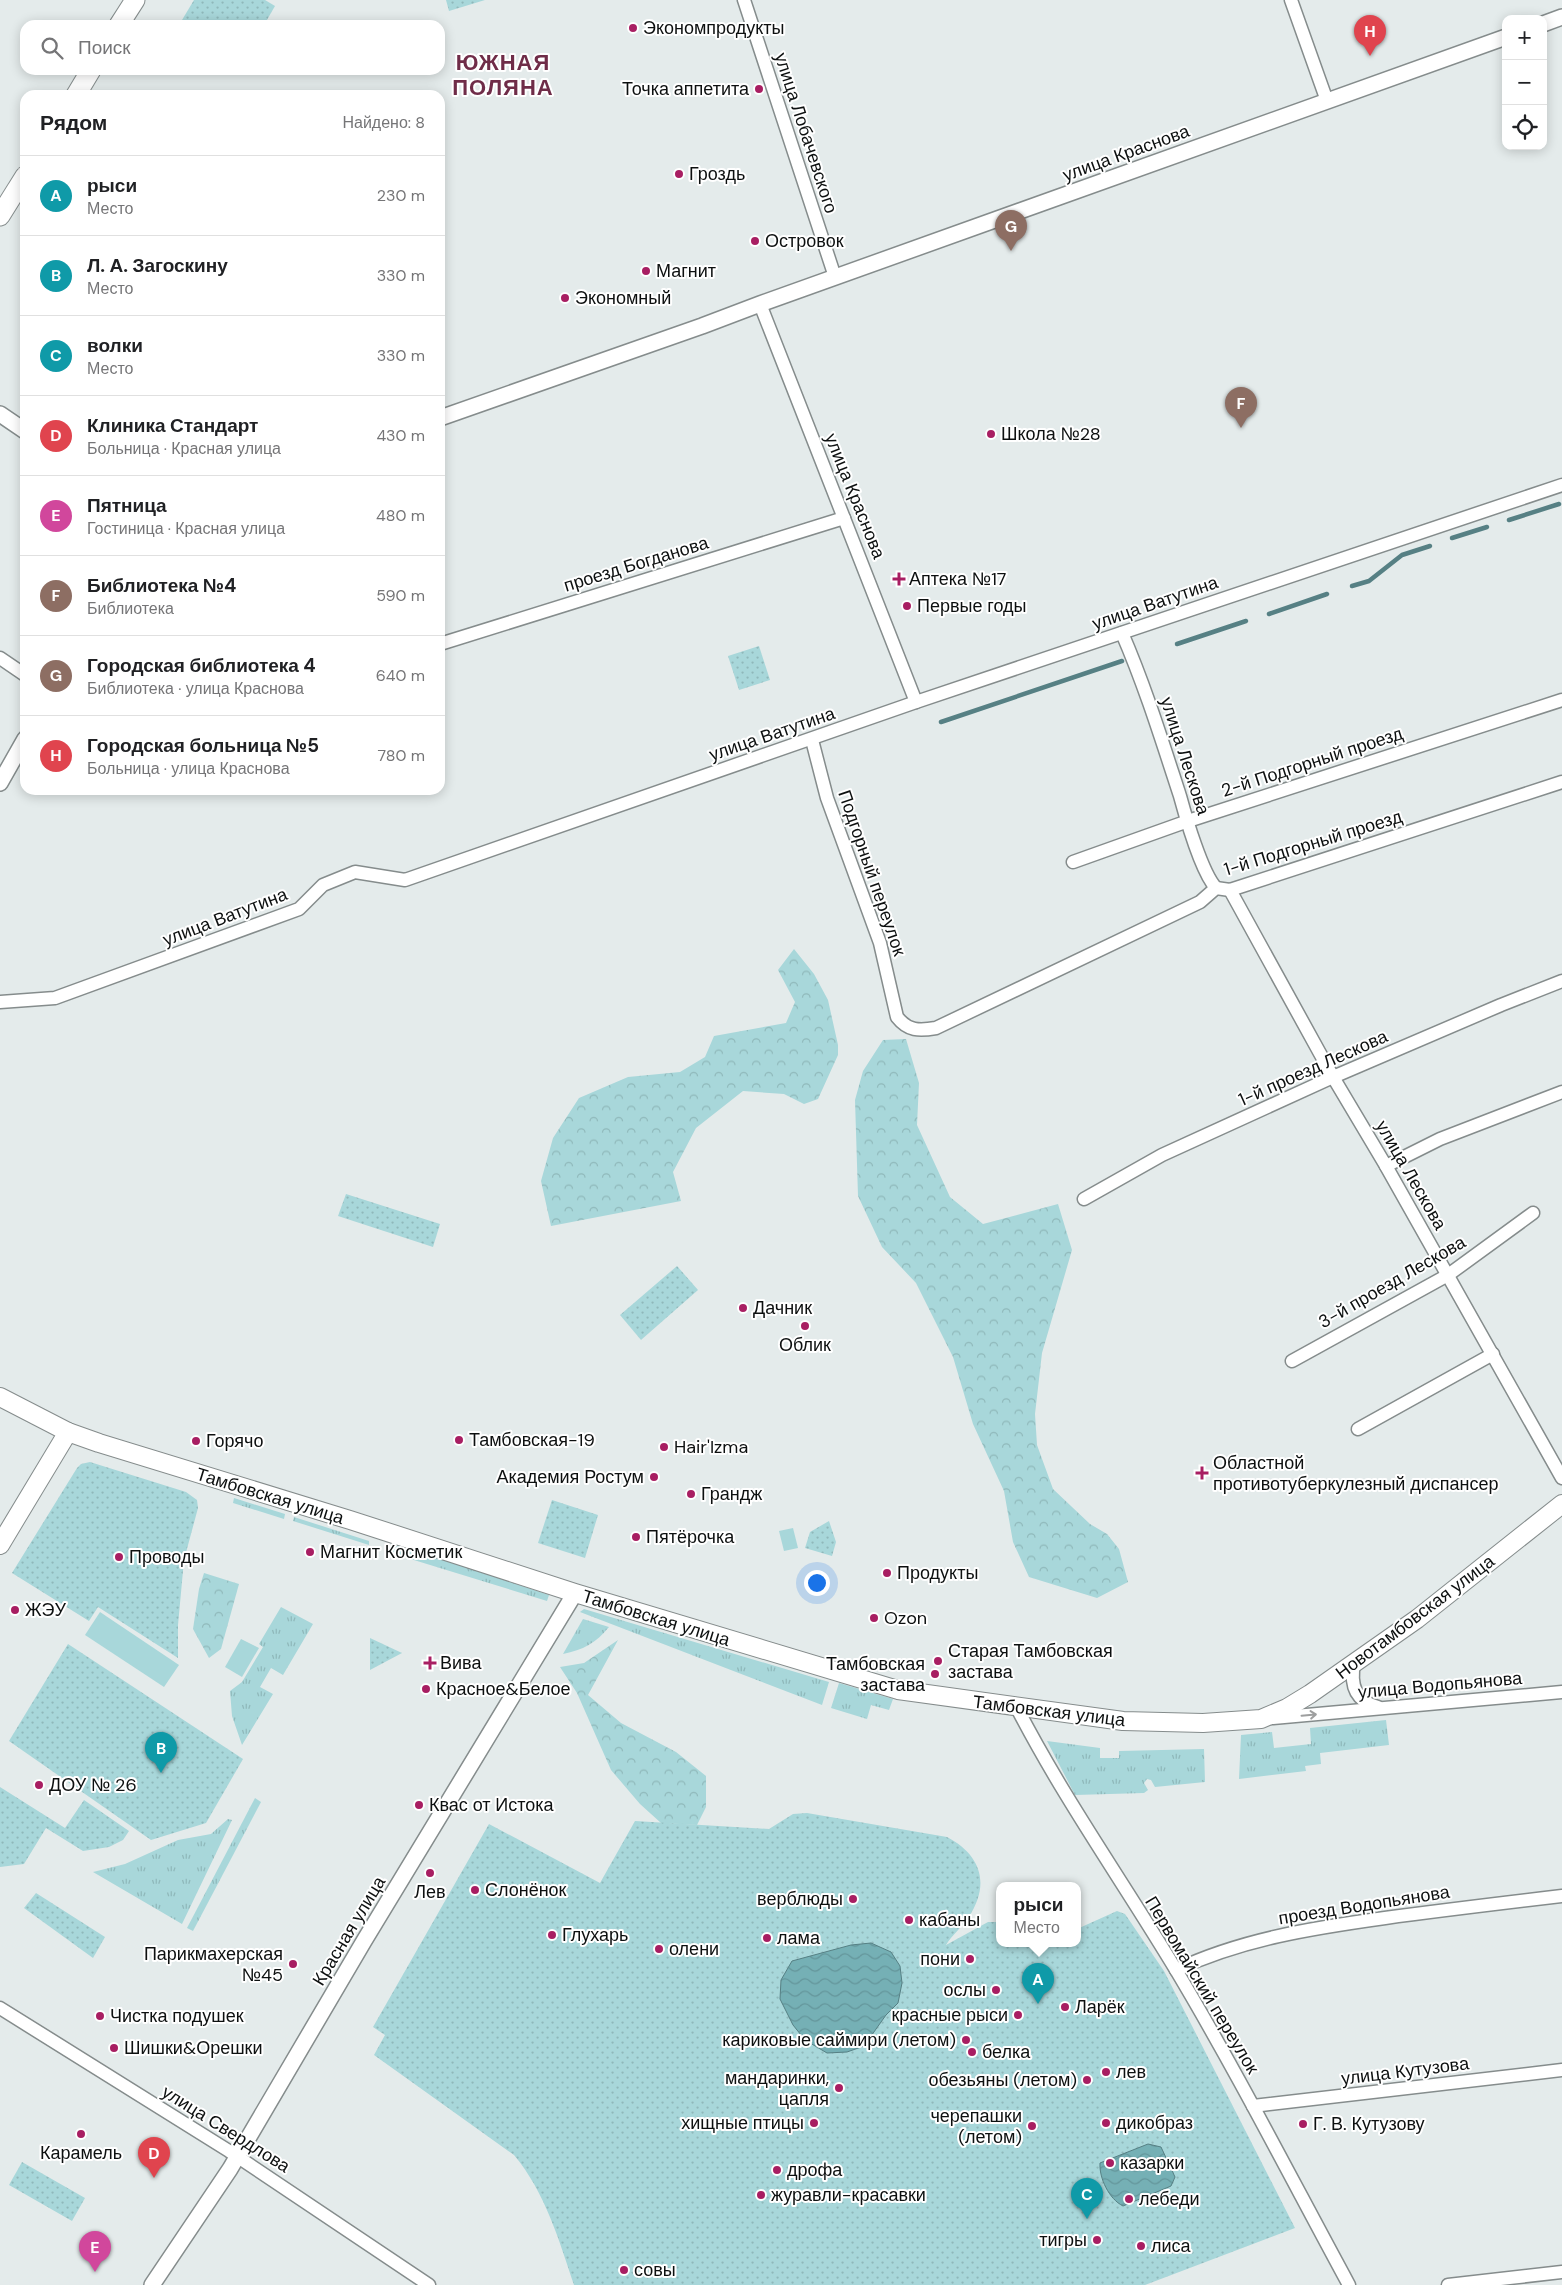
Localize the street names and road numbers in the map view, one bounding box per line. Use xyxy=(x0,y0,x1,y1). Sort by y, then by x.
street label: улица Лобачевского xyxy=(769,50,843,216)
street label: улица Краснова xyxy=(1059,119,1194,187)
street label: улица Краснова xyxy=(819,430,891,563)
street label: проезд Богданова xyxy=(561,530,712,597)
street label: улица Ватутина xyxy=(1089,570,1222,636)
street label: улица Лескова xyxy=(1155,694,1216,819)
street label: улица Ватутина xyxy=(706,701,839,767)
street label: 2-й Подгорный проезд xyxy=(1218,721,1406,803)
street label: Подгорный переулок xyxy=(832,787,912,959)
street label: 1-й Подгорный проезд xyxy=(1221,804,1405,882)
street label: улица Ватутина xyxy=(159,882,292,952)
street label: 1-й проезд Лескова xyxy=(1235,1024,1392,1112)
street label: улица Лескова xyxy=(1370,1116,1453,1235)
street label: 3-й проезд Лескова xyxy=(1314,1230,1471,1334)
street label: Тамбовская улица xyxy=(193,1462,348,1530)
street label: Новотамбовская улица xyxy=(1331,1549,1500,1685)
street label: Тамбовская улица xyxy=(579,1584,734,1652)
street label: улица Водопьянова xyxy=(1357,1666,1524,1704)
street label: Тамбовская улица xyxy=(971,1690,1128,1732)
street label: Красная улица xyxy=(307,1871,392,1990)
street label: проезд Водопьянова xyxy=(1277,1879,1452,1930)
street label: Первомайский переулок xyxy=(1139,1892,1265,2078)
street label: улица Кутузова xyxy=(1340,2051,1471,2091)
street label: улица Свердлова xyxy=(157,2080,295,2179)

